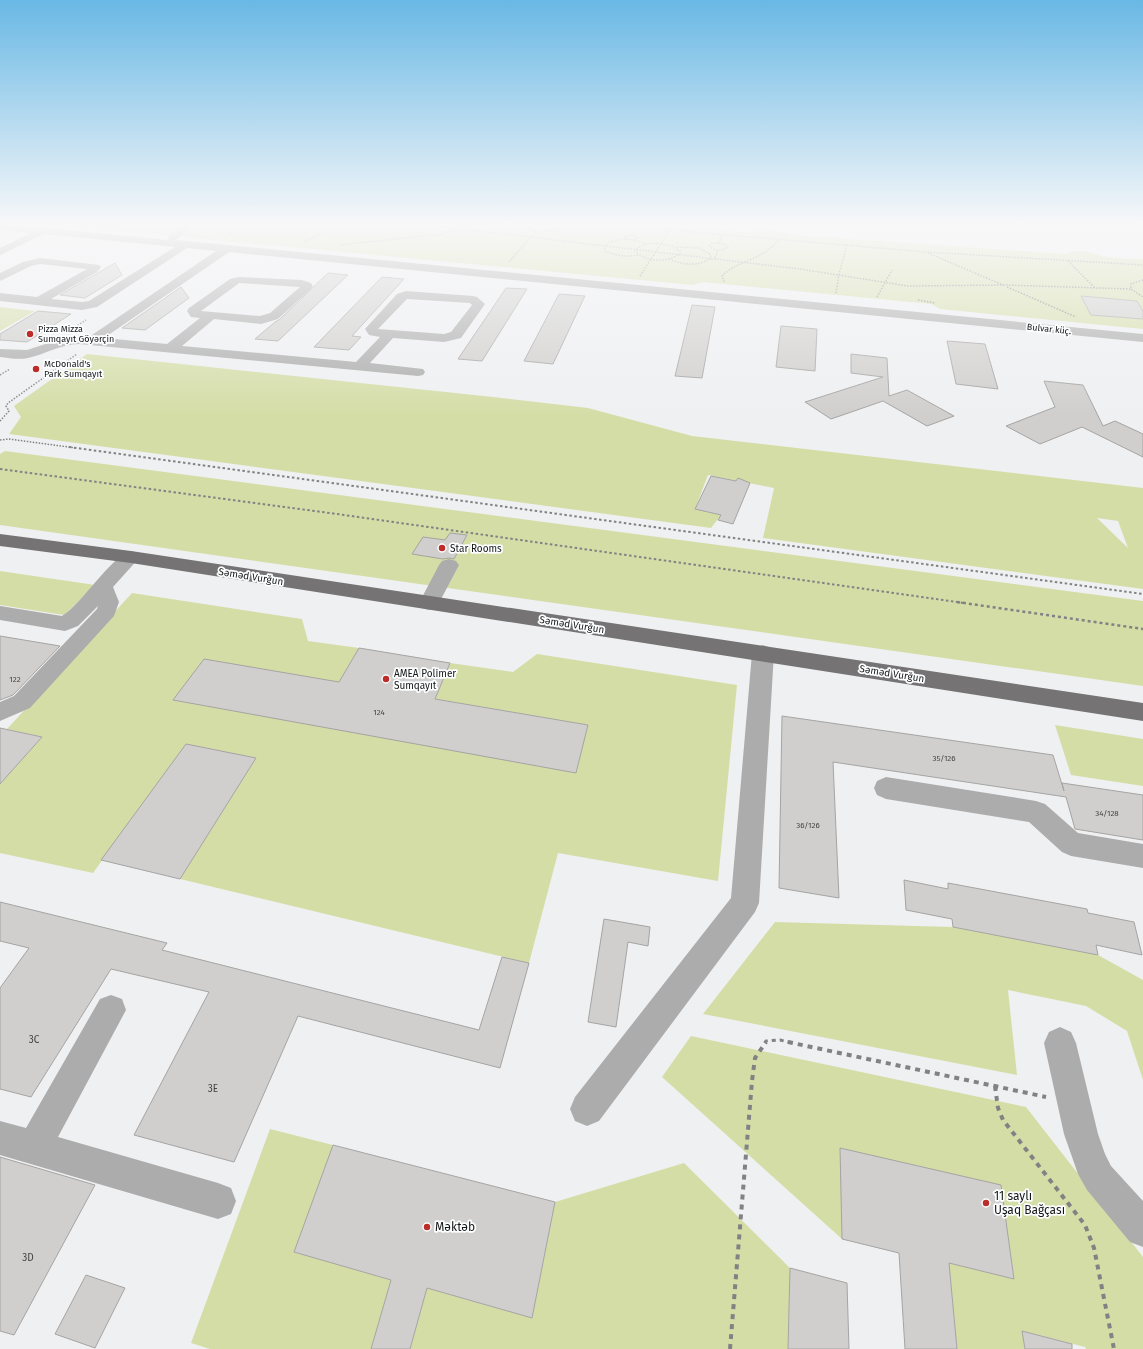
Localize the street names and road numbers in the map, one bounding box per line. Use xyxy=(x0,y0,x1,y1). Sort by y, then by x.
street label: Bulvar küç. xyxy=(1026,322,1072,336)
street label: Səməd Vurğun xyxy=(218,566,284,588)
street label: Səməd Vurğun xyxy=(539,614,605,636)
street label: Səməd Vurğun xyxy=(859,663,925,685)

